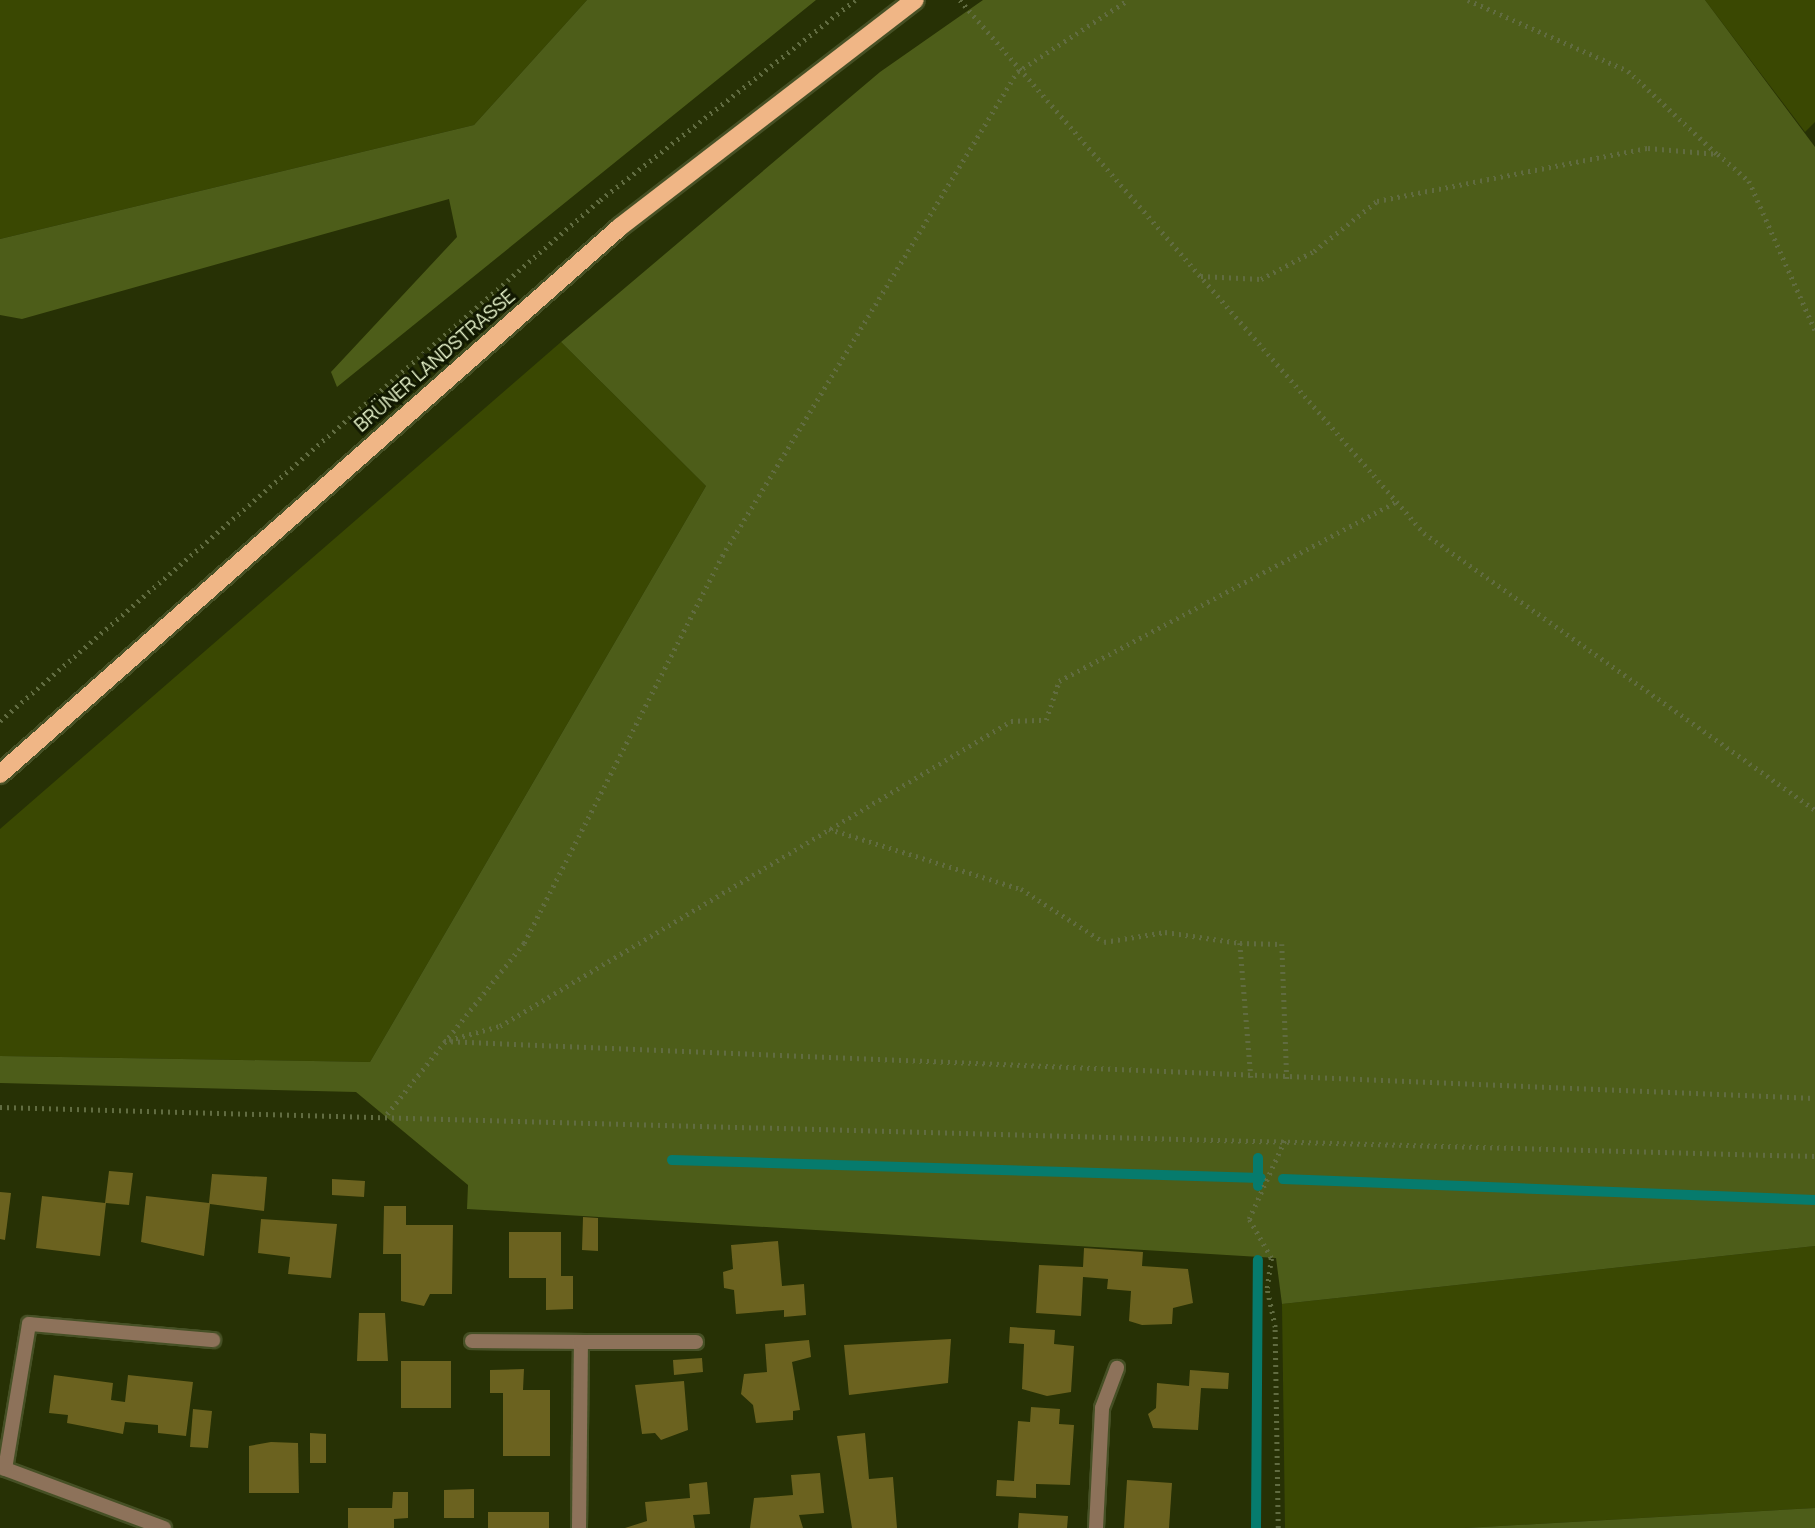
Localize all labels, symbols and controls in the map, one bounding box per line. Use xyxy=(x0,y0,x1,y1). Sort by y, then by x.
street label: BRÜNER LANDSTRASSE xyxy=(350,285,520,437)

